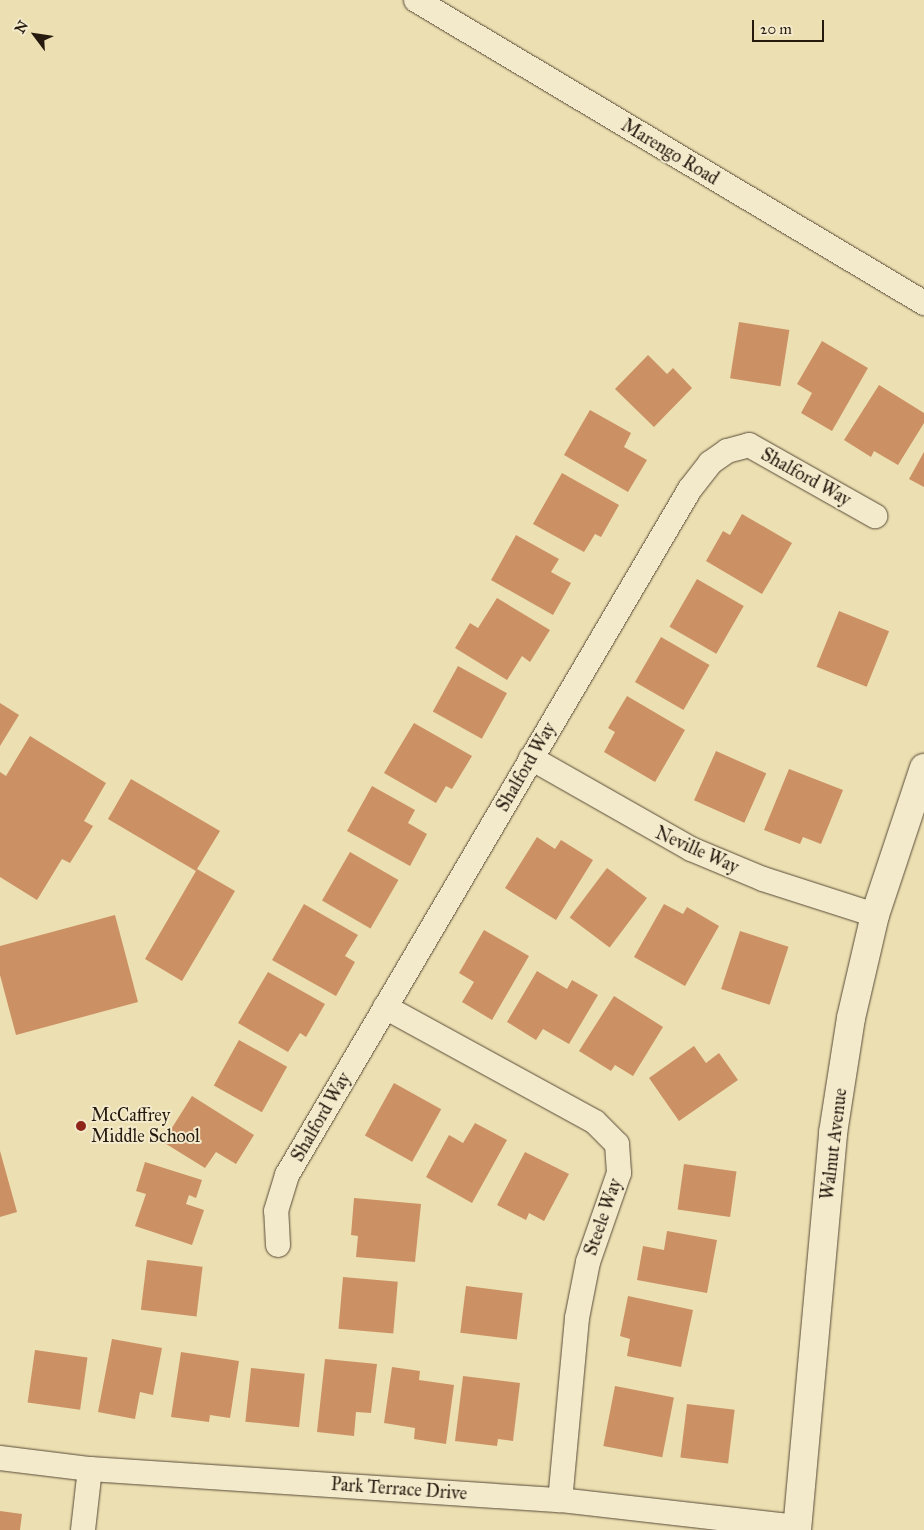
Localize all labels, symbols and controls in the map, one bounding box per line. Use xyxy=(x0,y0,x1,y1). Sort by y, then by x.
north arrow xyxy=(10,10,60,60)
scale bar xyxy=(754,10,826,42)
text: N xyxy=(11,18,32,36)
text: 20 m xyxy=(760,20,792,38)
street label: Marengo Road xyxy=(617,114,723,190)
street label: Shalford Way xyxy=(757,443,855,511)
street label: Shalford Way xyxy=(492,719,560,815)
street label: Neville Way xyxy=(652,822,742,878)
street label: Shalford Way xyxy=(287,1069,355,1165)
street label: Walnut Avenue xyxy=(816,1087,852,1201)
place label: McCaffrey Middle School xyxy=(91,1105,200,1148)
marker: McCaffrey Middle School xyxy=(75,1120,87,1132)
street label: Steele Way xyxy=(580,1176,626,1258)
street label: Park Terrace Drive xyxy=(330,1473,468,1505)

